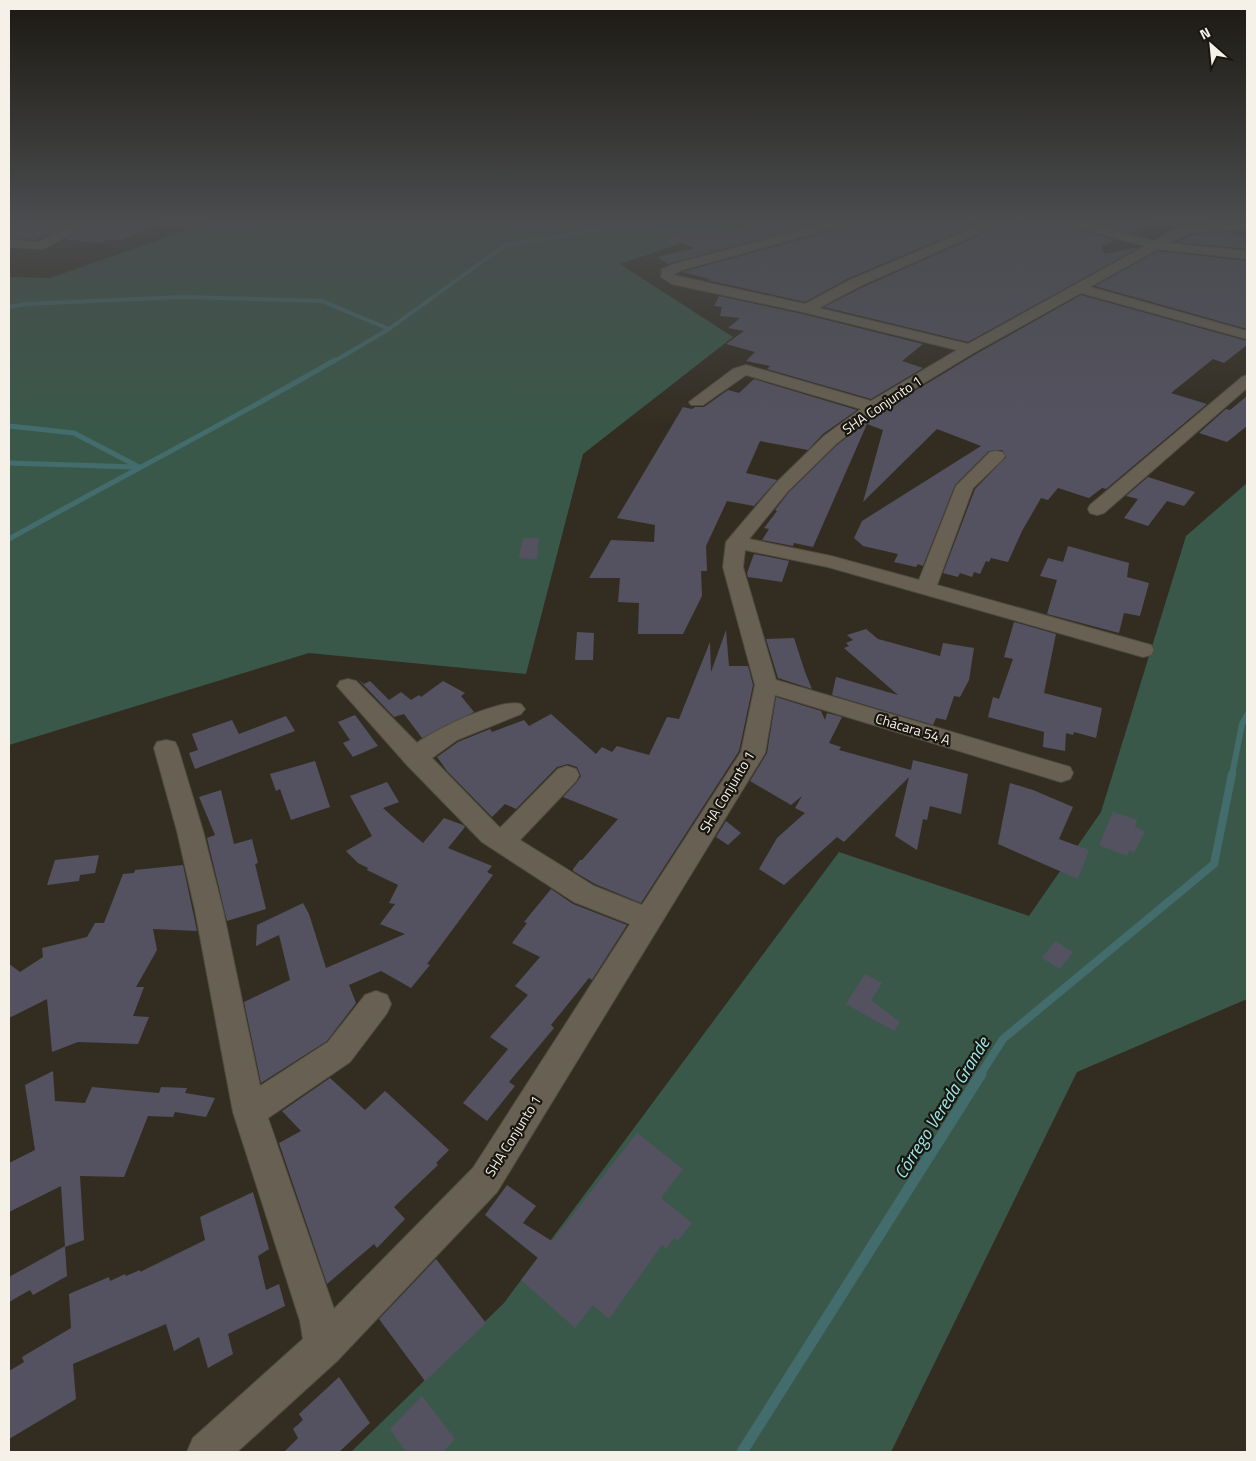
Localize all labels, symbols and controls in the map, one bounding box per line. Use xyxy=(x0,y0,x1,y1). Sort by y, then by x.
north arrow xyxy=(1186,20,1236,70)
text: N xyxy=(1196,21,1214,45)
street label: SHA Conjunto 1 xyxy=(838,370,926,439)
street label: Chácara 54 A xyxy=(873,707,954,750)
street label: SHA Conjunto 1 xyxy=(694,747,759,837)
water label: Córrego Vereda Grande xyxy=(887,1030,997,1184)
street label: SHA Conjunto 1 xyxy=(479,1091,546,1180)

